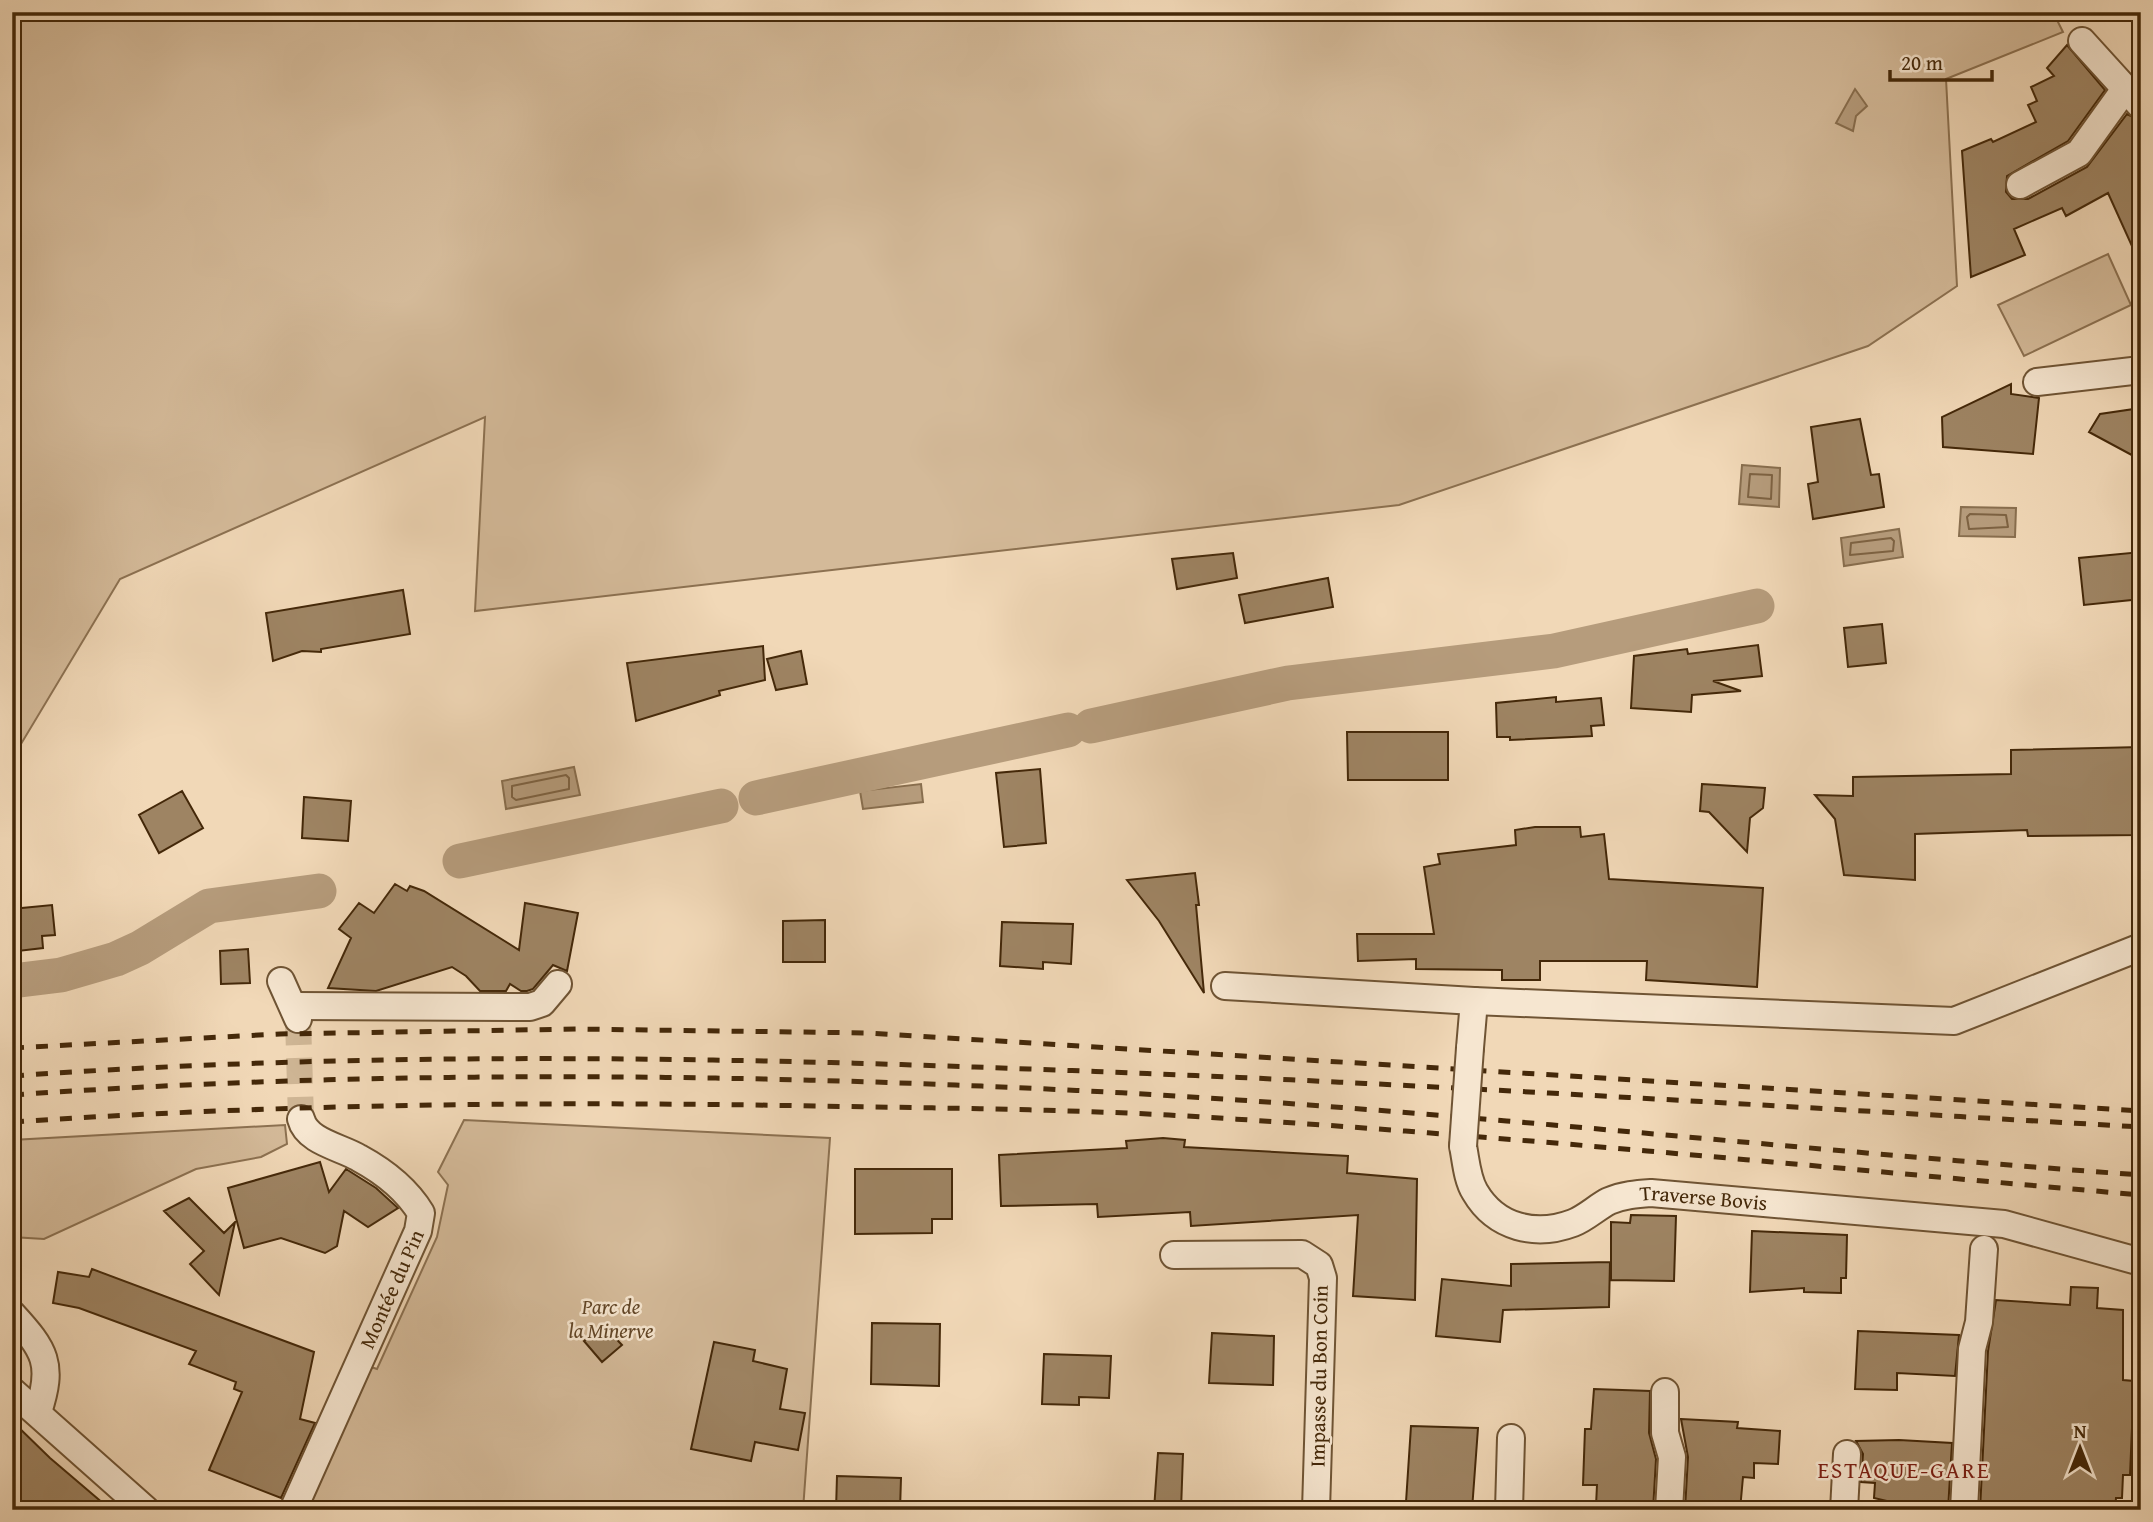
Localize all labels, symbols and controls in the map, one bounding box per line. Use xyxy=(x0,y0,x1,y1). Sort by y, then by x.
scale bar xyxy=(1890,38,1992,82)
text: 20 m xyxy=(1901,47,1943,78)
street label: Traverse Bovis xyxy=(1638,1177,1769,1218)
street label: Montée du Pin xyxy=(351,1224,432,1354)
street label: Impasse du Bon Coin xyxy=(1301,1284,1336,1467)
park label: Parc de la Minerve xyxy=(569,1291,653,1346)
north arrow xyxy=(2044,1414,2114,1484)
text: N xyxy=(2074,1417,2087,1445)
district label: ESTAQUE-GARE xyxy=(1817,1453,1991,1486)

